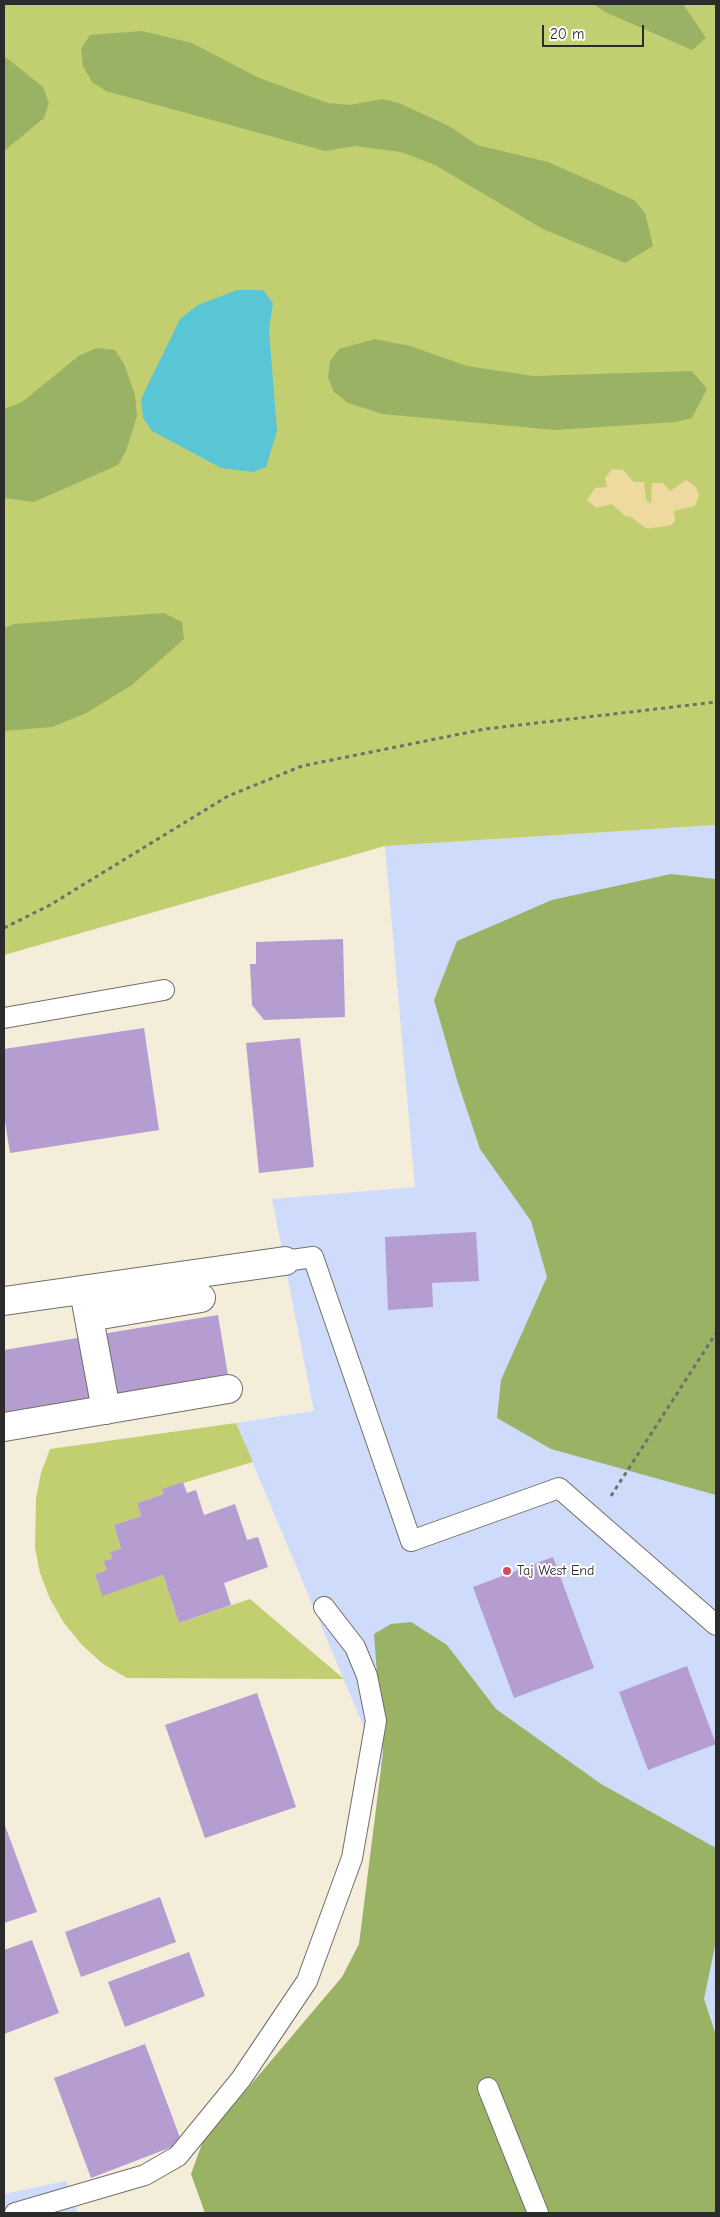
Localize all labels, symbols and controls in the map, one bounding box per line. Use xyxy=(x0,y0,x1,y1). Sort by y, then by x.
scale bar xyxy=(545,15,648,47)
text: 20 m xyxy=(550,25,584,43)
place label: Taj West End xyxy=(517,1563,595,1579)
marker: Taj West End xyxy=(501,1565,513,1577)

